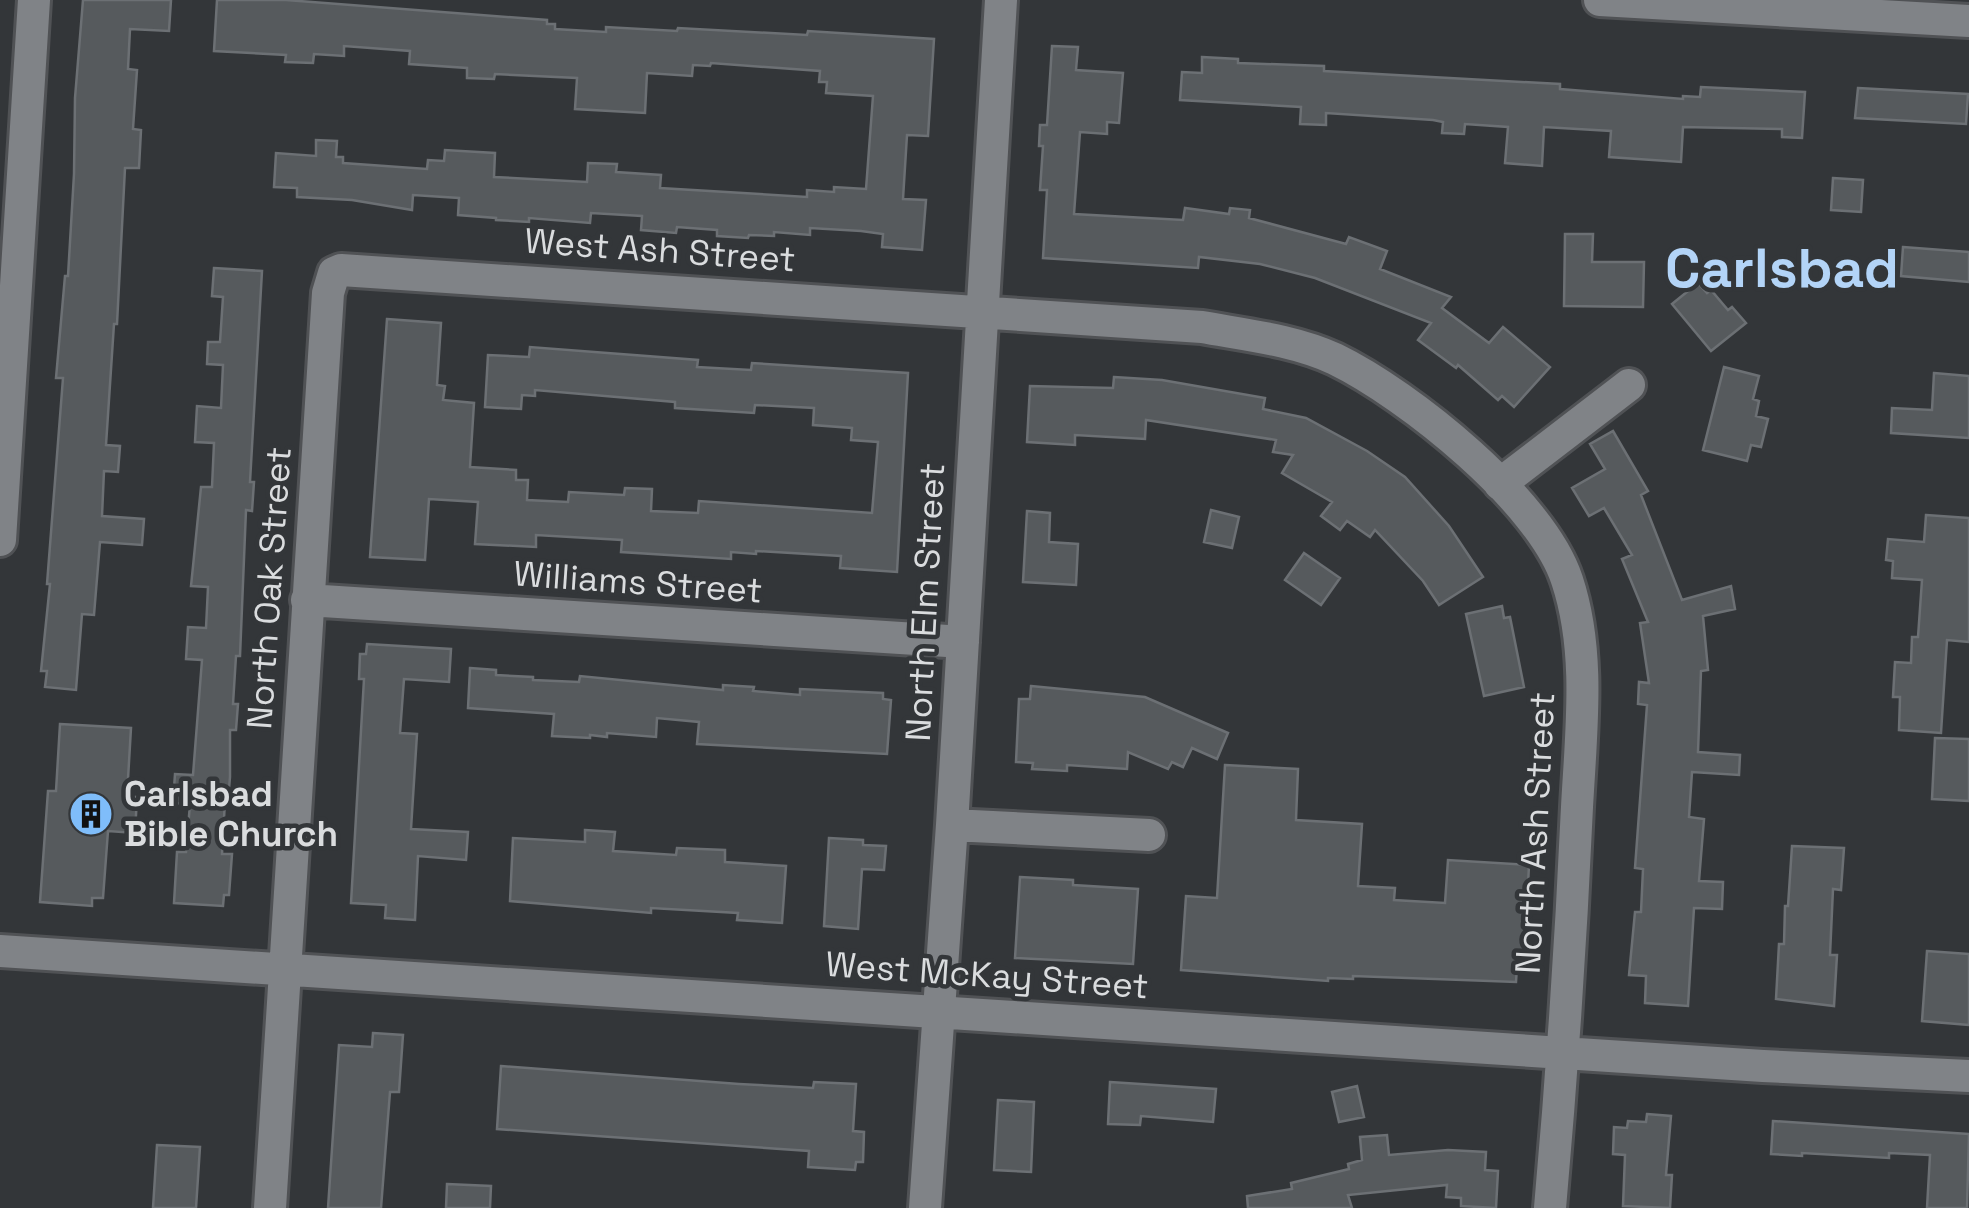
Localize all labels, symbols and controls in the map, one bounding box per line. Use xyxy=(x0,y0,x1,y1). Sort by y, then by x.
street label: West Ash Street xyxy=(523,219,797,281)
district label: Carlsbad xyxy=(1665,233,1899,303)
street label: North Oak Street xyxy=(237,445,301,731)
street label: North Elm Street xyxy=(896,462,954,742)
street label: Williams Street xyxy=(512,551,764,613)
street label: North Ash Street xyxy=(1506,691,1564,975)
place label: Carlsbad Bible Church xyxy=(124,772,338,856)
building icon: Carlsbad Bible Church xyxy=(68,791,114,837)
street label: West McKay Street xyxy=(824,942,1150,1008)

